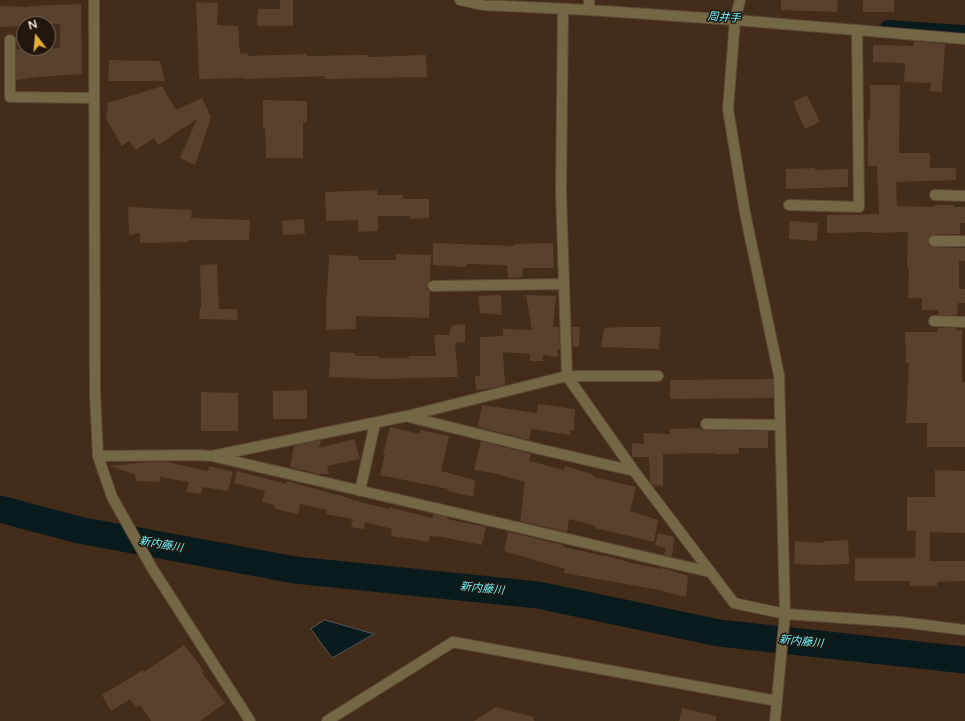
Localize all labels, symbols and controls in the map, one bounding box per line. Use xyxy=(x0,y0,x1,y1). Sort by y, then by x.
water label: 周井手 xyxy=(707,10,741,26)
north arrow xyxy=(16,16,56,56)
text: N xyxy=(27,17,39,32)
water label: 新内藤川 xyxy=(138,535,184,555)
water label: 新内藤川 xyxy=(459,580,505,598)
water label: 新内藤川 xyxy=(778,633,824,651)

